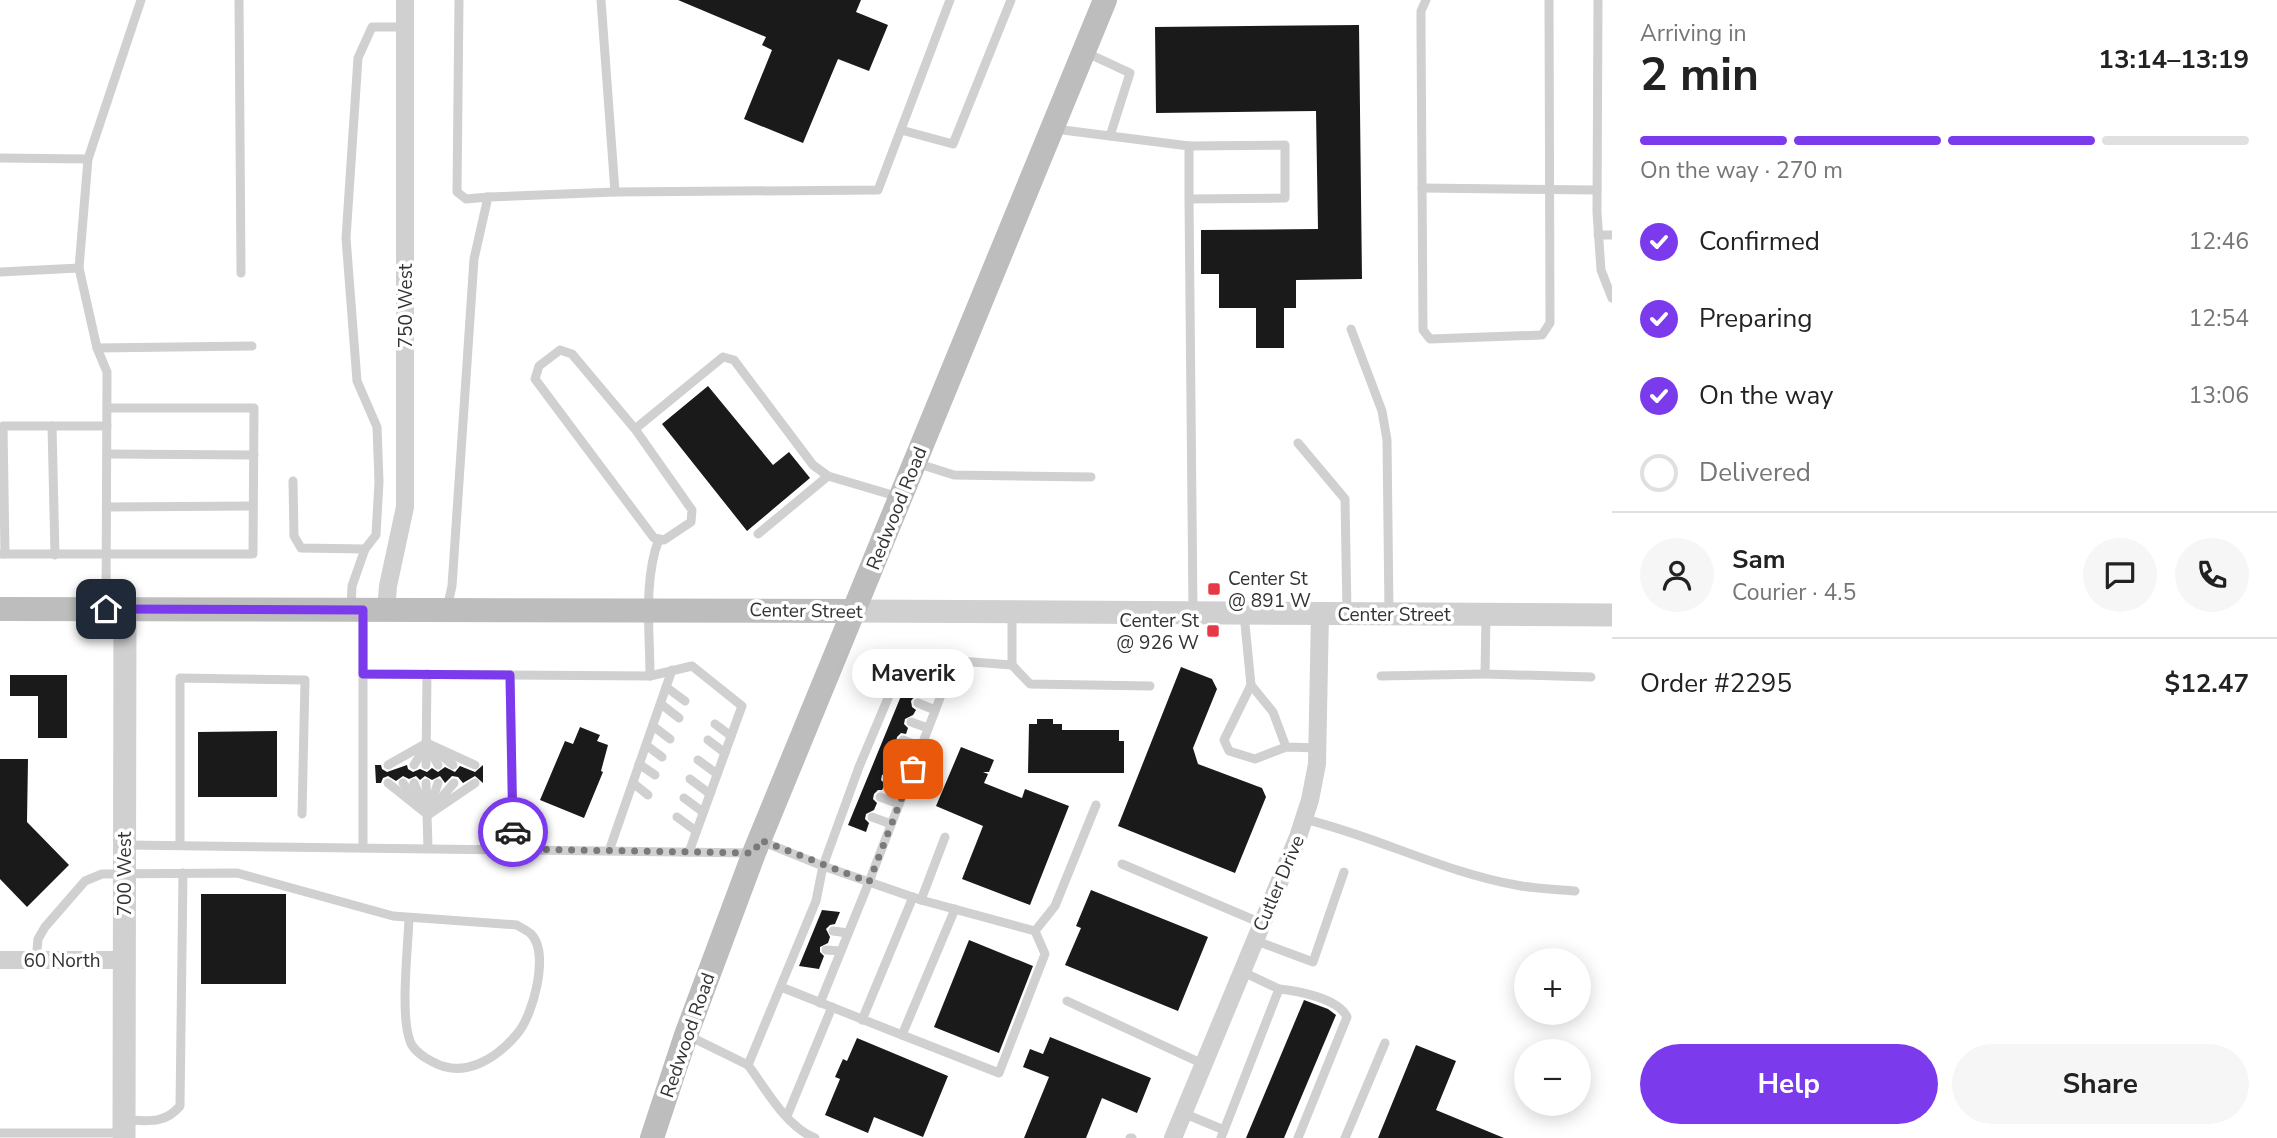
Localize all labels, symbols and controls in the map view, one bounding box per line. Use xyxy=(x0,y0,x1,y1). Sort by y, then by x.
text: Arriving in xyxy=(1640,18,1747,49)
text: 13:14–13:19 xyxy=(2098,42,2249,77)
text: 2 min xyxy=(1640,43,1759,106)
text: On the way · 270 m xyxy=(1640,155,1843,186)
icon: check xyxy=(1640,223,1678,261)
text: Confirmed xyxy=(1699,224,1820,259)
text: 12:46 xyxy=(2189,226,2249,257)
street label: 750 West xyxy=(393,263,419,348)
icon: check xyxy=(1640,300,1678,338)
text: Preparing xyxy=(1699,301,1812,336)
text: 12:54 xyxy=(2189,303,2249,334)
icon: check xyxy=(1640,377,1678,415)
text: On the way xyxy=(1699,378,1833,413)
text: 13:06 xyxy=(2189,380,2249,411)
street label: Redwood Road xyxy=(860,443,933,574)
text: Delivered xyxy=(1699,455,1811,490)
button: person xyxy=(1640,538,1714,612)
button: chat xyxy=(2083,538,2157,612)
button: phone xyxy=(2175,538,2249,612)
text: Sam xyxy=(1732,542,1785,577)
place label: Center St @ 891 W xyxy=(1228,566,1311,614)
text: Courier · 4.5 xyxy=(1732,577,1856,608)
pin xyxy=(76,579,136,639)
marker: Center St @ 891 W xyxy=(1206,581,1222,597)
icon: home xyxy=(87,590,125,628)
street label: Center Street xyxy=(749,597,863,625)
street label: Center Street xyxy=(1337,602,1451,628)
place label: Center St @ 926 W xyxy=(1116,608,1199,656)
marker: Center St @ 926 W xyxy=(1205,623,1221,639)
callout: Maverik xyxy=(852,650,974,699)
text: Maverik xyxy=(871,658,955,689)
text: Order #2295 xyxy=(1640,666,1792,701)
text: $12.47 xyxy=(2165,666,2249,701)
pin xyxy=(883,739,943,799)
icon: bag xyxy=(894,750,932,788)
courier xyxy=(478,797,548,867)
icon: car xyxy=(494,813,532,851)
street label: 700 West xyxy=(112,831,138,916)
street label: Cutler Drive xyxy=(1247,831,1311,936)
street label: 60 North xyxy=(23,948,101,974)
map controls xyxy=(1514,948,1591,1116)
button: + xyxy=(1514,948,1591,1025)
street label: Redwood Road xyxy=(654,969,722,1101)
button: − xyxy=(1514,1039,1591,1116)
button: Help xyxy=(1640,1044,1938,1124)
button: Share xyxy=(1952,1044,2249,1124)

